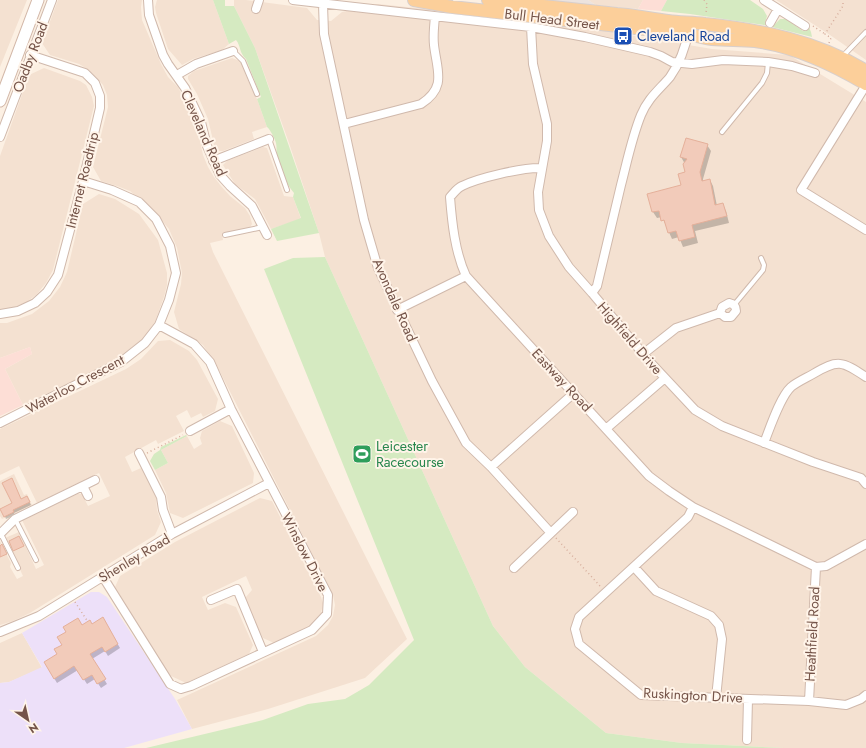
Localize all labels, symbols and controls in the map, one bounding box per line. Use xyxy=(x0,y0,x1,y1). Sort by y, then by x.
street label: Bull Head Street xyxy=(503,3,601,35)
street label: Oadby Road xyxy=(7,19,53,95)
bus stop icon: Cleveland Road xyxy=(612,25,634,47)
place label: Cleveland Road xyxy=(637,26,730,46)
street label: Cleveland Road xyxy=(176,87,232,179)
street label: Internet Roadtrip xyxy=(60,130,104,230)
street label: Avondale Road xyxy=(368,255,422,345)
street label: Highfield Drive xyxy=(593,297,667,379)
street label: Eastway Road xyxy=(527,344,597,416)
street label: Waterloo Crescent xyxy=(22,349,128,418)
place label: Leicester Racecourse xyxy=(376,436,444,472)
sports icon: Leicester Racecourse xyxy=(351,443,373,465)
street label: Winslow Drive xyxy=(277,509,333,595)
street label: Shenley Road xyxy=(94,529,174,587)
street label: Heathfield Road xyxy=(800,586,824,682)
street label: Ruskington Drive xyxy=(643,682,743,708)
north arrow xyxy=(8,700,48,740)
text: N xyxy=(25,719,42,737)

